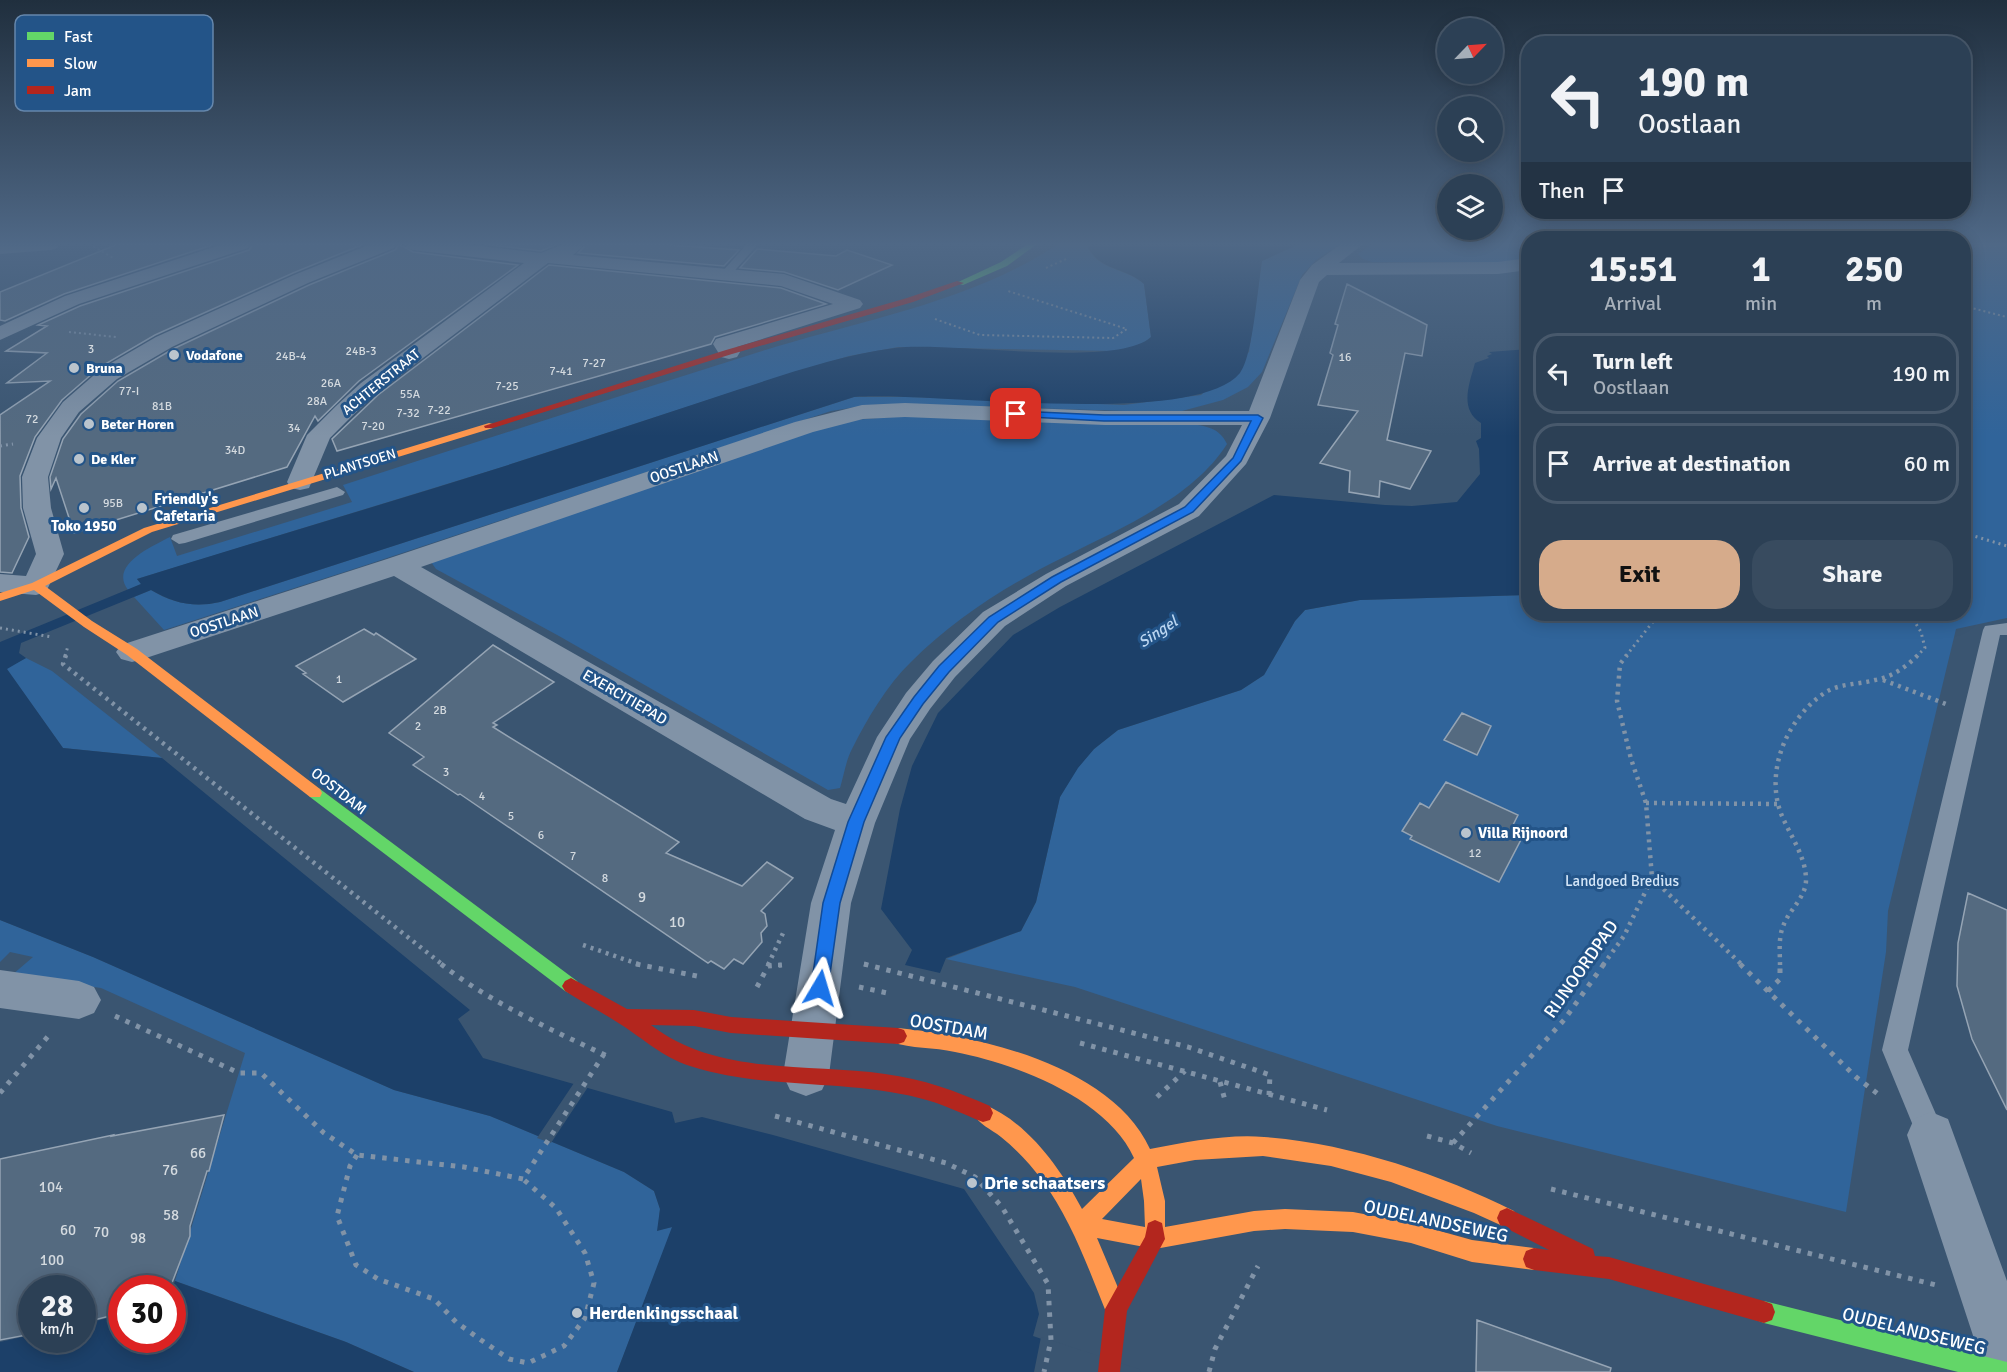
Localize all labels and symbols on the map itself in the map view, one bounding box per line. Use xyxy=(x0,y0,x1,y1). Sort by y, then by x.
legend xyxy=(15,15,213,111)
north arrow xyxy=(1437,18,1503,84)
text: Fast xyxy=(64,27,93,47)
text: Slow xyxy=(64,54,98,74)
text: Jam xyxy=(64,81,92,101)
house number: 3 xyxy=(88,342,94,357)
house number: 24B-3 xyxy=(346,344,376,359)
street label: ACHTERSTRAAT xyxy=(339,345,423,419)
place label: Vodafone xyxy=(186,347,243,364)
marker: Vodafone xyxy=(167,348,181,362)
house number: 24B-4 xyxy=(276,349,307,364)
house number: 16 xyxy=(1339,350,1351,365)
house number: 7-27 xyxy=(582,356,606,371)
place label: Bruna xyxy=(86,360,123,377)
marker: Bruna xyxy=(67,361,81,375)
house number: 7-41 xyxy=(549,364,573,379)
house number: 26A xyxy=(321,376,342,391)
house number: 7-25 xyxy=(495,379,519,394)
house number: 77-I xyxy=(119,384,139,399)
house number: 55A xyxy=(400,387,421,402)
pin xyxy=(990,388,1041,439)
house number: 28A xyxy=(307,394,328,409)
house number: 81B xyxy=(152,399,172,414)
house number: 7-22 xyxy=(427,403,451,418)
house number: 7-32 xyxy=(396,406,420,421)
house number: 72 xyxy=(26,412,38,427)
place label: Beter Horen xyxy=(101,416,175,433)
marker: Beter Horen xyxy=(82,417,96,431)
house number: 7-20 xyxy=(361,419,385,434)
house number: 34 xyxy=(288,421,301,436)
house number: 34D xyxy=(225,443,246,458)
street label: PLANTSOEN xyxy=(322,445,398,483)
street label: OOSTLAAN xyxy=(647,447,721,487)
place label: De Kler xyxy=(91,451,136,468)
marker: De Kler xyxy=(72,452,86,466)
place label: Friendly's Cafetaria xyxy=(154,490,219,525)
house number: 95B xyxy=(103,496,123,511)
marker: Toko 1950 xyxy=(77,501,91,515)
marker: Friendly's Cafetaria xyxy=(135,501,149,515)
place label: Toko 1950 xyxy=(51,517,117,535)
street label: OOSTLAAN xyxy=(187,602,261,642)
water label: Singel xyxy=(1134,611,1183,652)
street label: EXERCITIEPAD xyxy=(579,666,671,728)
house number: 1 xyxy=(336,672,342,687)
house number: 2B xyxy=(433,703,447,718)
house number: 2 xyxy=(415,719,421,734)
street label: OOSTDAM xyxy=(308,764,370,818)
house number: 3 xyxy=(443,765,449,780)
house number: 4 xyxy=(479,789,486,804)
house number: 5 xyxy=(508,809,514,824)
place label: Villa Rijnoord xyxy=(1478,824,1568,842)
marker: Villa Rijnoord xyxy=(1459,826,1473,840)
house number: 6 xyxy=(538,828,544,843)
house number: 12 xyxy=(1469,846,1481,861)
house number: 7 xyxy=(570,849,576,864)
house number: 8 xyxy=(602,871,608,886)
park label: Landgoed Bredius xyxy=(1565,872,1680,890)
house number: 9 xyxy=(638,888,646,906)
house number: 10 xyxy=(669,913,685,931)
street label: RIJNOORDPAD xyxy=(1539,916,1623,1022)
position arrow xyxy=(788,956,852,1020)
street label: OOSTDAM xyxy=(908,1009,990,1045)
house number: 66 xyxy=(190,1144,206,1162)
house number: 76 xyxy=(162,1161,178,1179)
place label: Drie schaatsers xyxy=(984,1172,1105,1194)
marker: Drie schaatsers xyxy=(965,1176,979,1190)
house number: 104 xyxy=(39,1178,63,1196)
street label: OUDELANDSEWEG xyxy=(1362,1195,1510,1247)
house number: 58 xyxy=(163,1206,179,1224)
house number: 60 xyxy=(60,1221,76,1239)
house number: 70 xyxy=(93,1223,109,1241)
house number: 98 xyxy=(130,1229,146,1247)
house number: 100 xyxy=(40,1251,64,1269)
speed limit sign: 30 xyxy=(108,1275,186,1353)
place label: Herdenkingsschaal xyxy=(589,1302,739,1324)
street label: OUDELANDSEWEG xyxy=(1840,1303,1988,1359)
marker: Herdenkingsschaal xyxy=(570,1306,584,1320)

